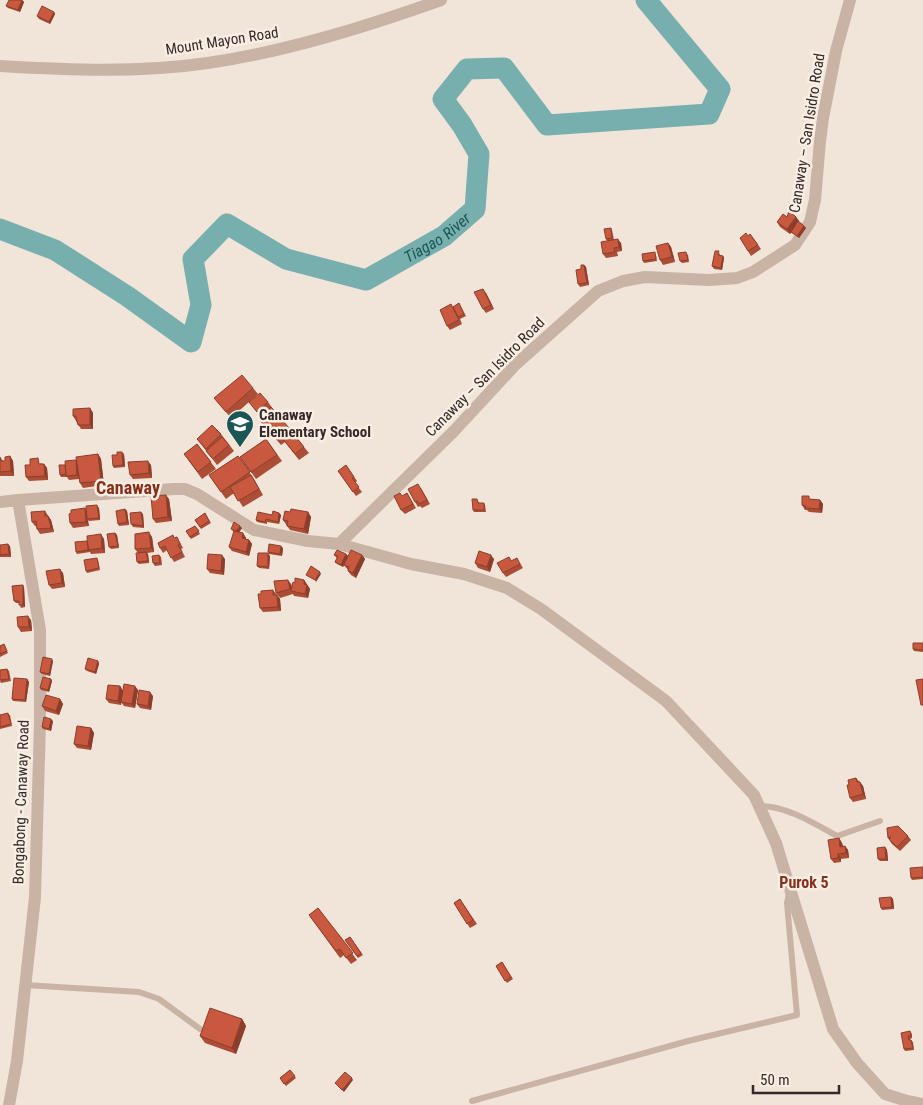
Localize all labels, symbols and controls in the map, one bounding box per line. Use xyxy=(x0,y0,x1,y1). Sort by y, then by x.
street label: Mount Mayon Road xyxy=(164,23,280,59)
street label: Canaway – San Isidro Road xyxy=(785,52,829,214)
water label: Tiagao River xyxy=(400,208,475,266)
street label: Canaway – San Isidro Road xyxy=(422,314,548,440)
place label: Canaway Elementary School xyxy=(259,406,371,441)
school or university icon: Canaway Elementary School xyxy=(225,409,255,448)
district label: Canaway xyxy=(96,477,160,498)
street label: Bongabong - Canaway Road xyxy=(9,719,33,885)
district label: Purok 5 xyxy=(779,873,829,892)
scale bar xyxy=(753,1062,839,1094)
text: 50 m xyxy=(760,1071,790,1089)

